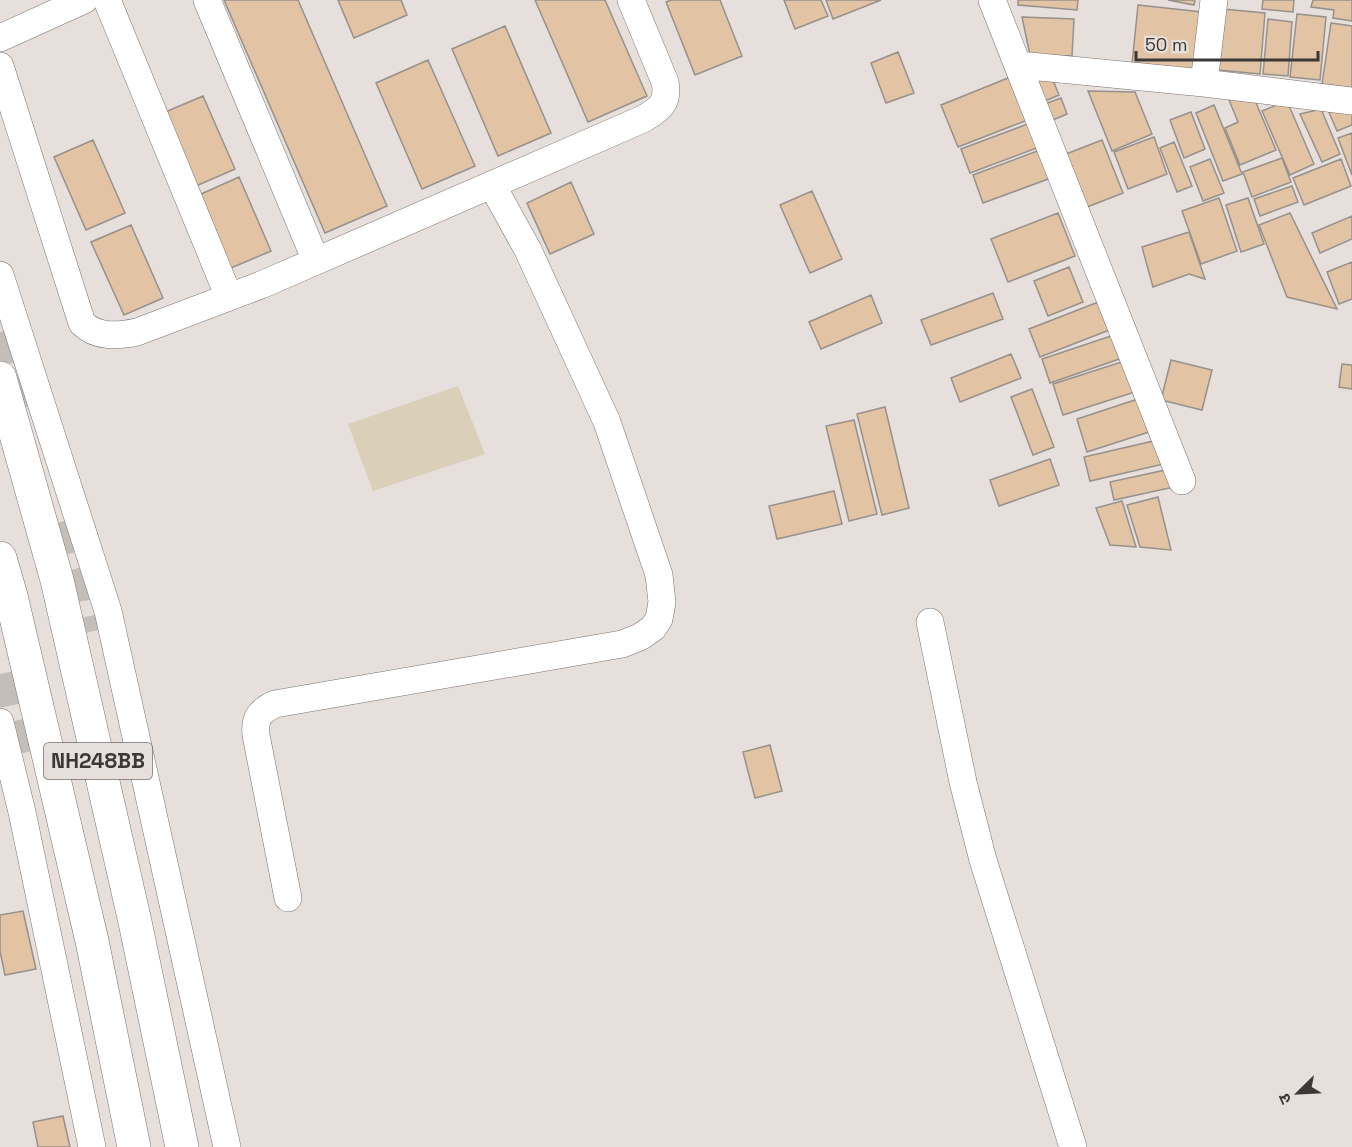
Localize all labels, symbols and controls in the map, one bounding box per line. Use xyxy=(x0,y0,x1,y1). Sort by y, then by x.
scale bar xyxy=(1136,24,1318,62)
text: 50 m xyxy=(1145,33,1187,56)
road number: NH248BB xyxy=(44,743,152,779)
north arrow xyxy=(1268,1063,1328,1123)
text: उ xyxy=(1273,1090,1296,1107)

